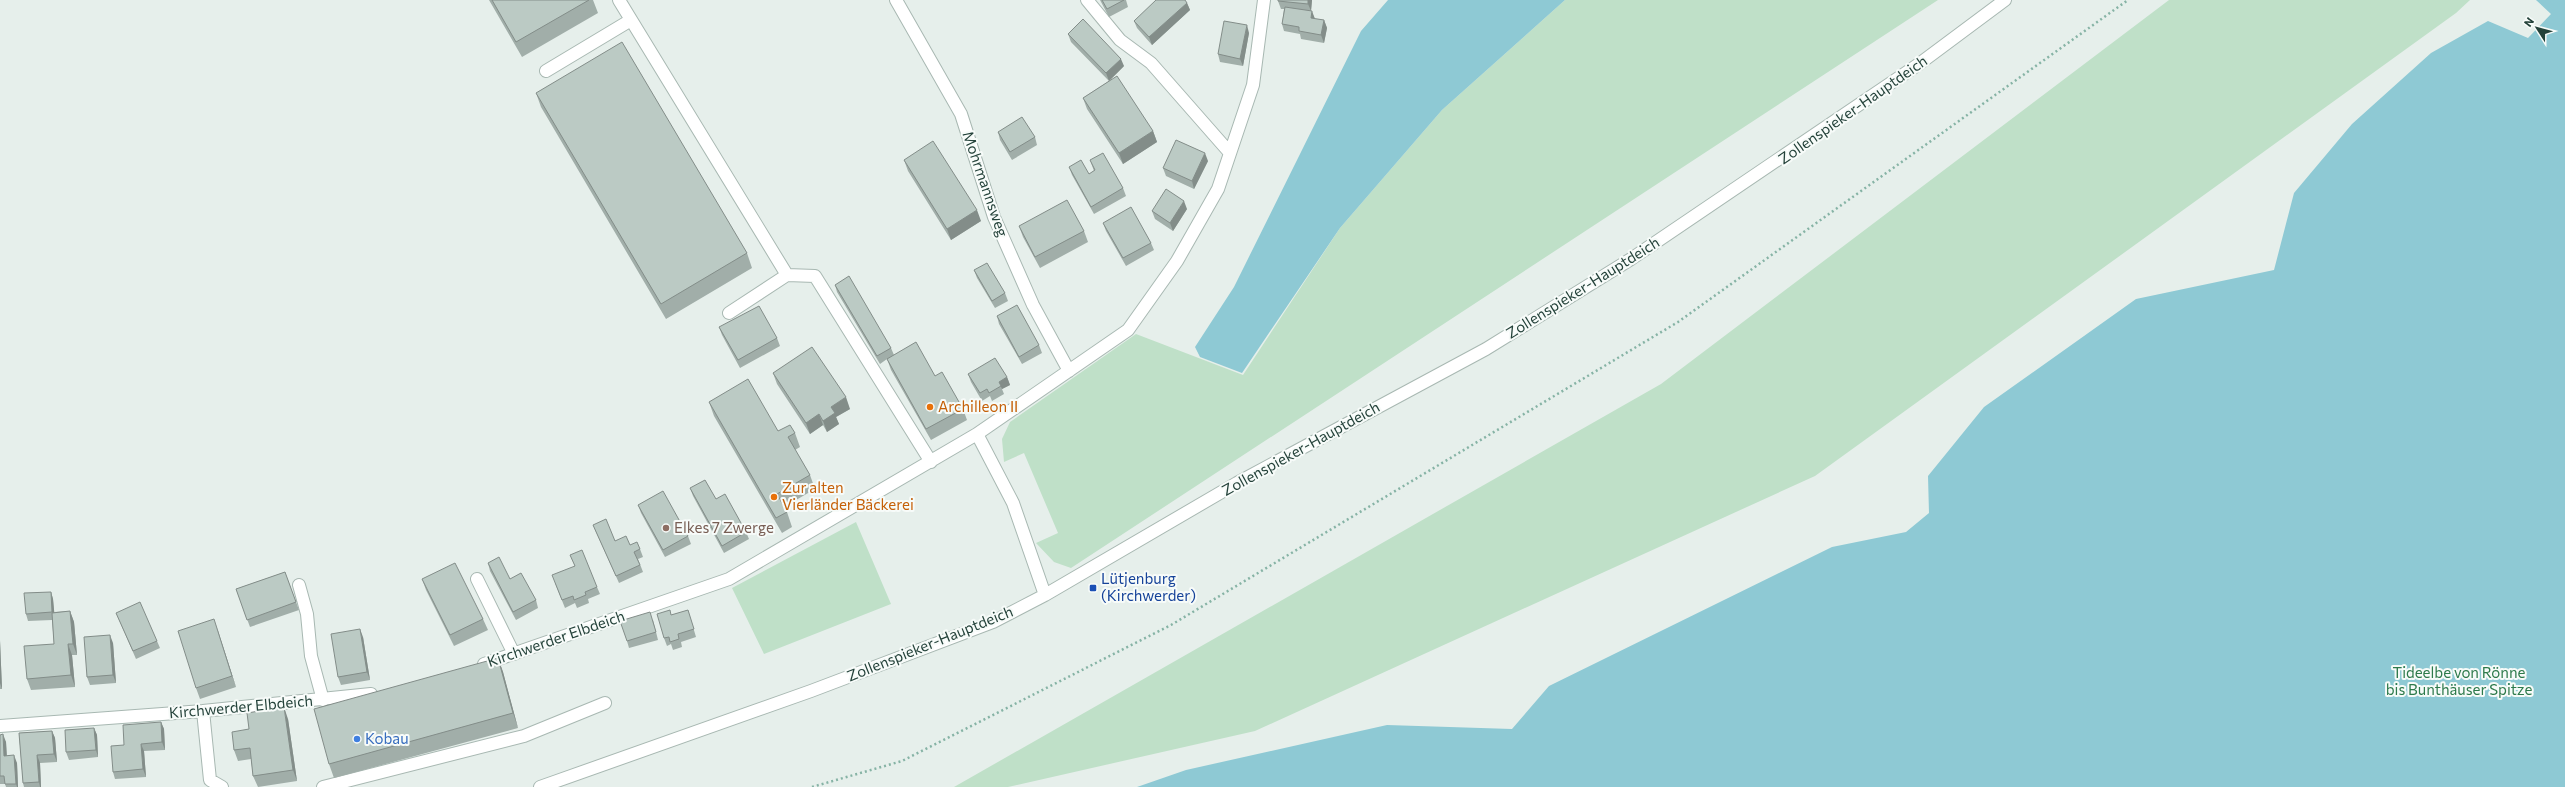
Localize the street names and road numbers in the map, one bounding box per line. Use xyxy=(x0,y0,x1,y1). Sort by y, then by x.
street label: Zollenspieker-Hauptdeich xyxy=(1775,51,1930,167)
street label: Mohrmannsweg xyxy=(959,129,1012,239)
street label: Zollenspieker-Hauptdeich xyxy=(1502,233,1662,342)
street label: Zollenspieker-Hauptdeich xyxy=(1219,397,1382,499)
street label: Zollenspieker-Hauptdeich xyxy=(844,602,1015,685)
street label: Kirchwerder Elbdeich xyxy=(484,606,627,670)
street label: Kirchwerder Elbdeich xyxy=(168,691,314,721)

